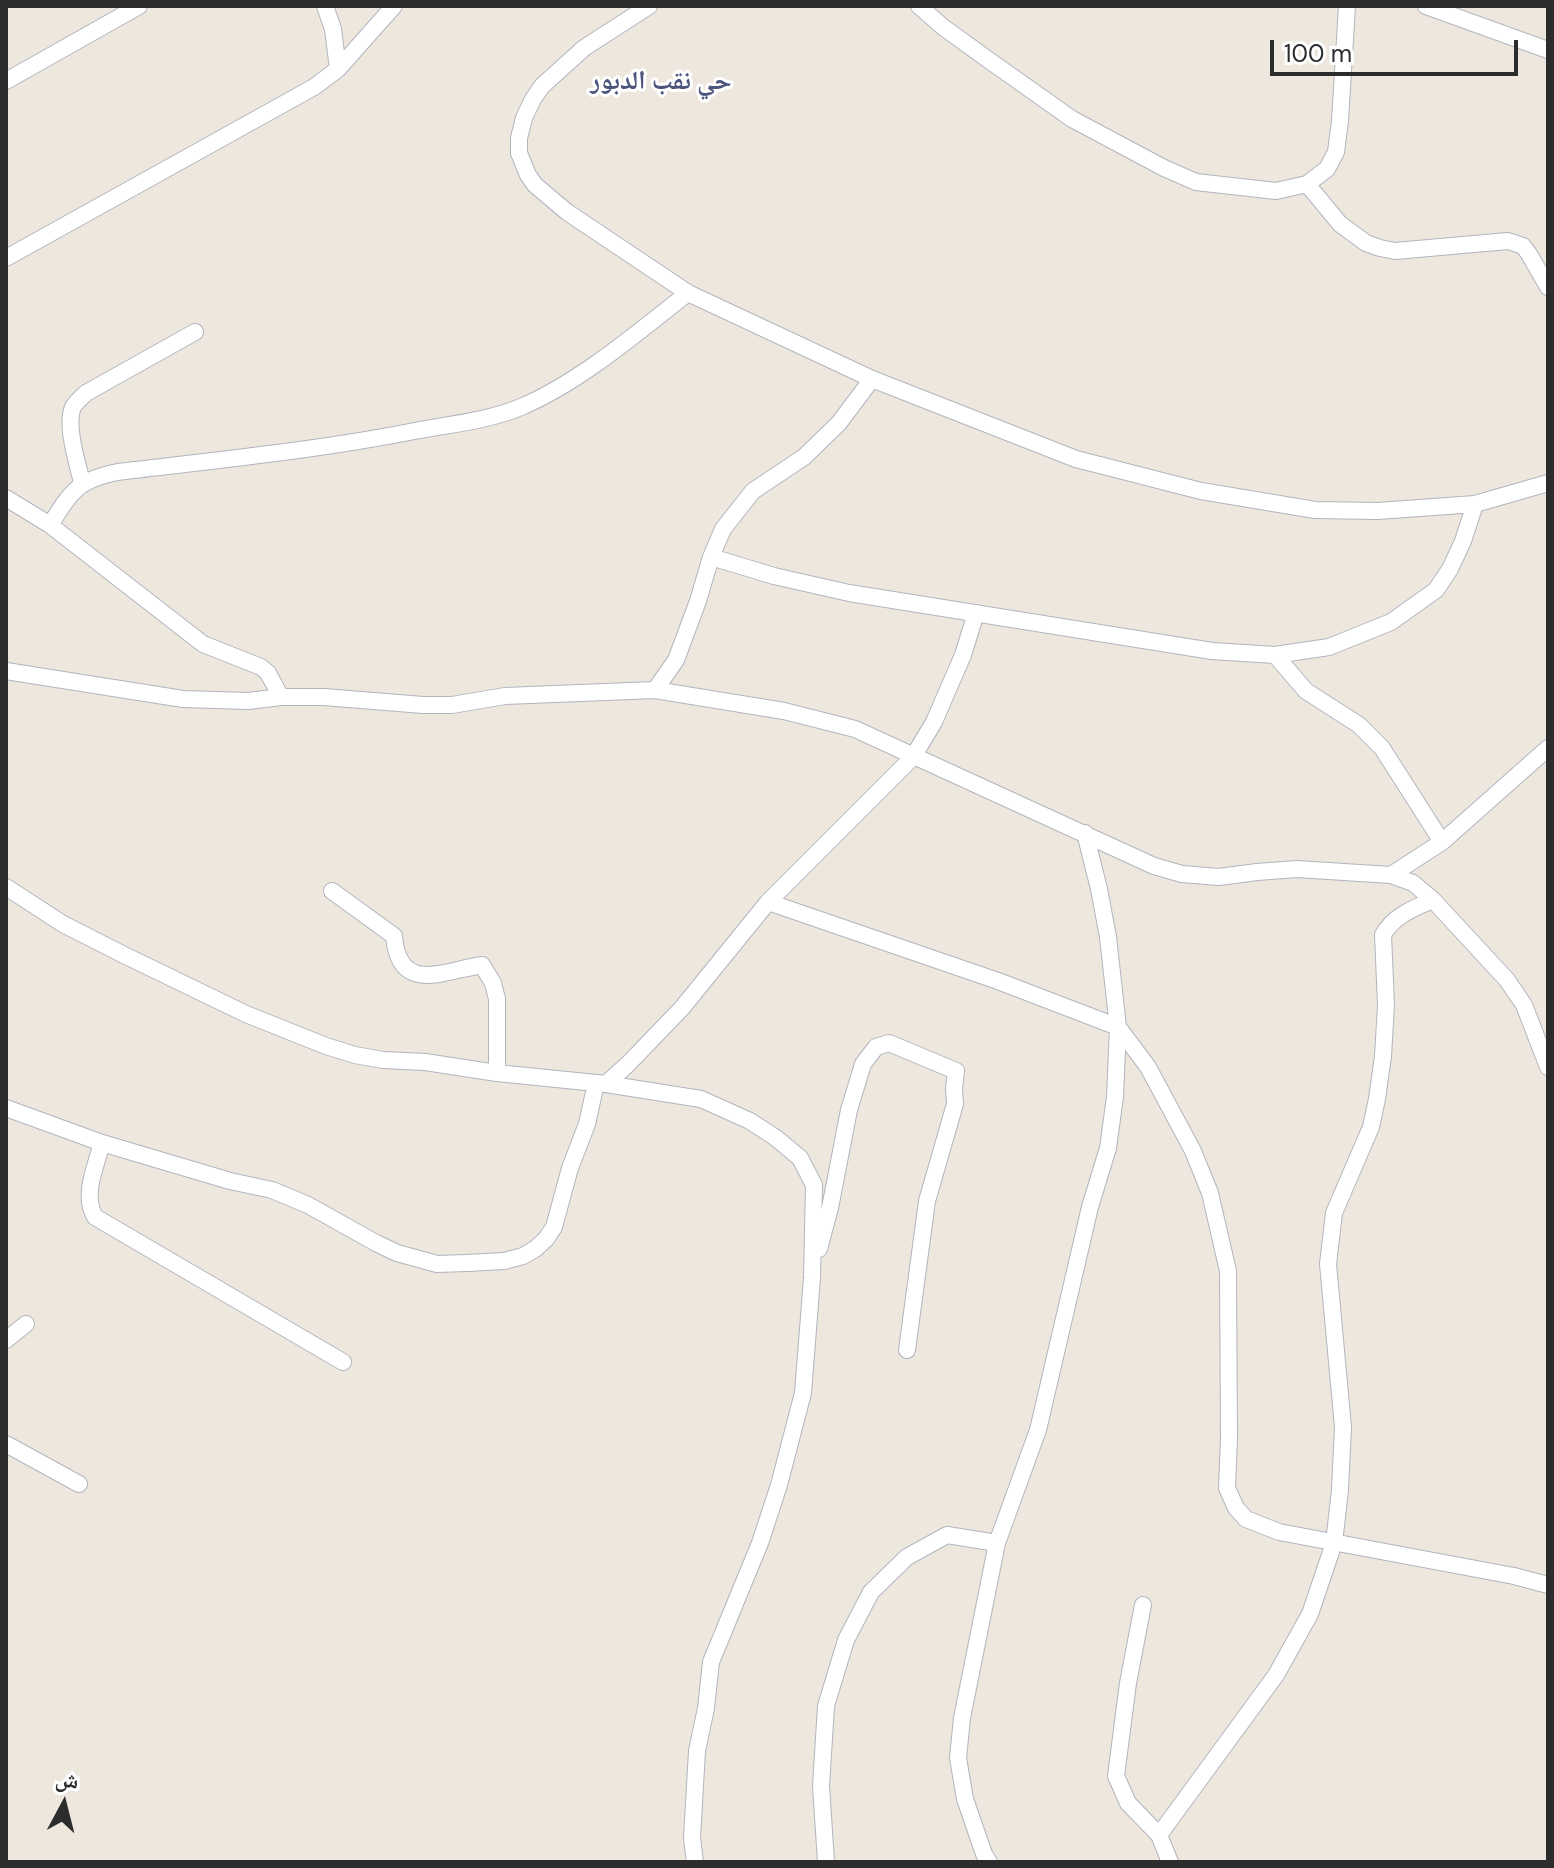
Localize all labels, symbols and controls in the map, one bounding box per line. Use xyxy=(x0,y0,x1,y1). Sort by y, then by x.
scale bar xyxy=(1274,24,1522,74)
text: 100 m xyxy=(1284,38,1352,69)
district label: حي نقب الدبور xyxy=(590,66,732,98)
north arrow xyxy=(24,1764,104,1844)
text: ش xyxy=(54,1764,80,1795)

